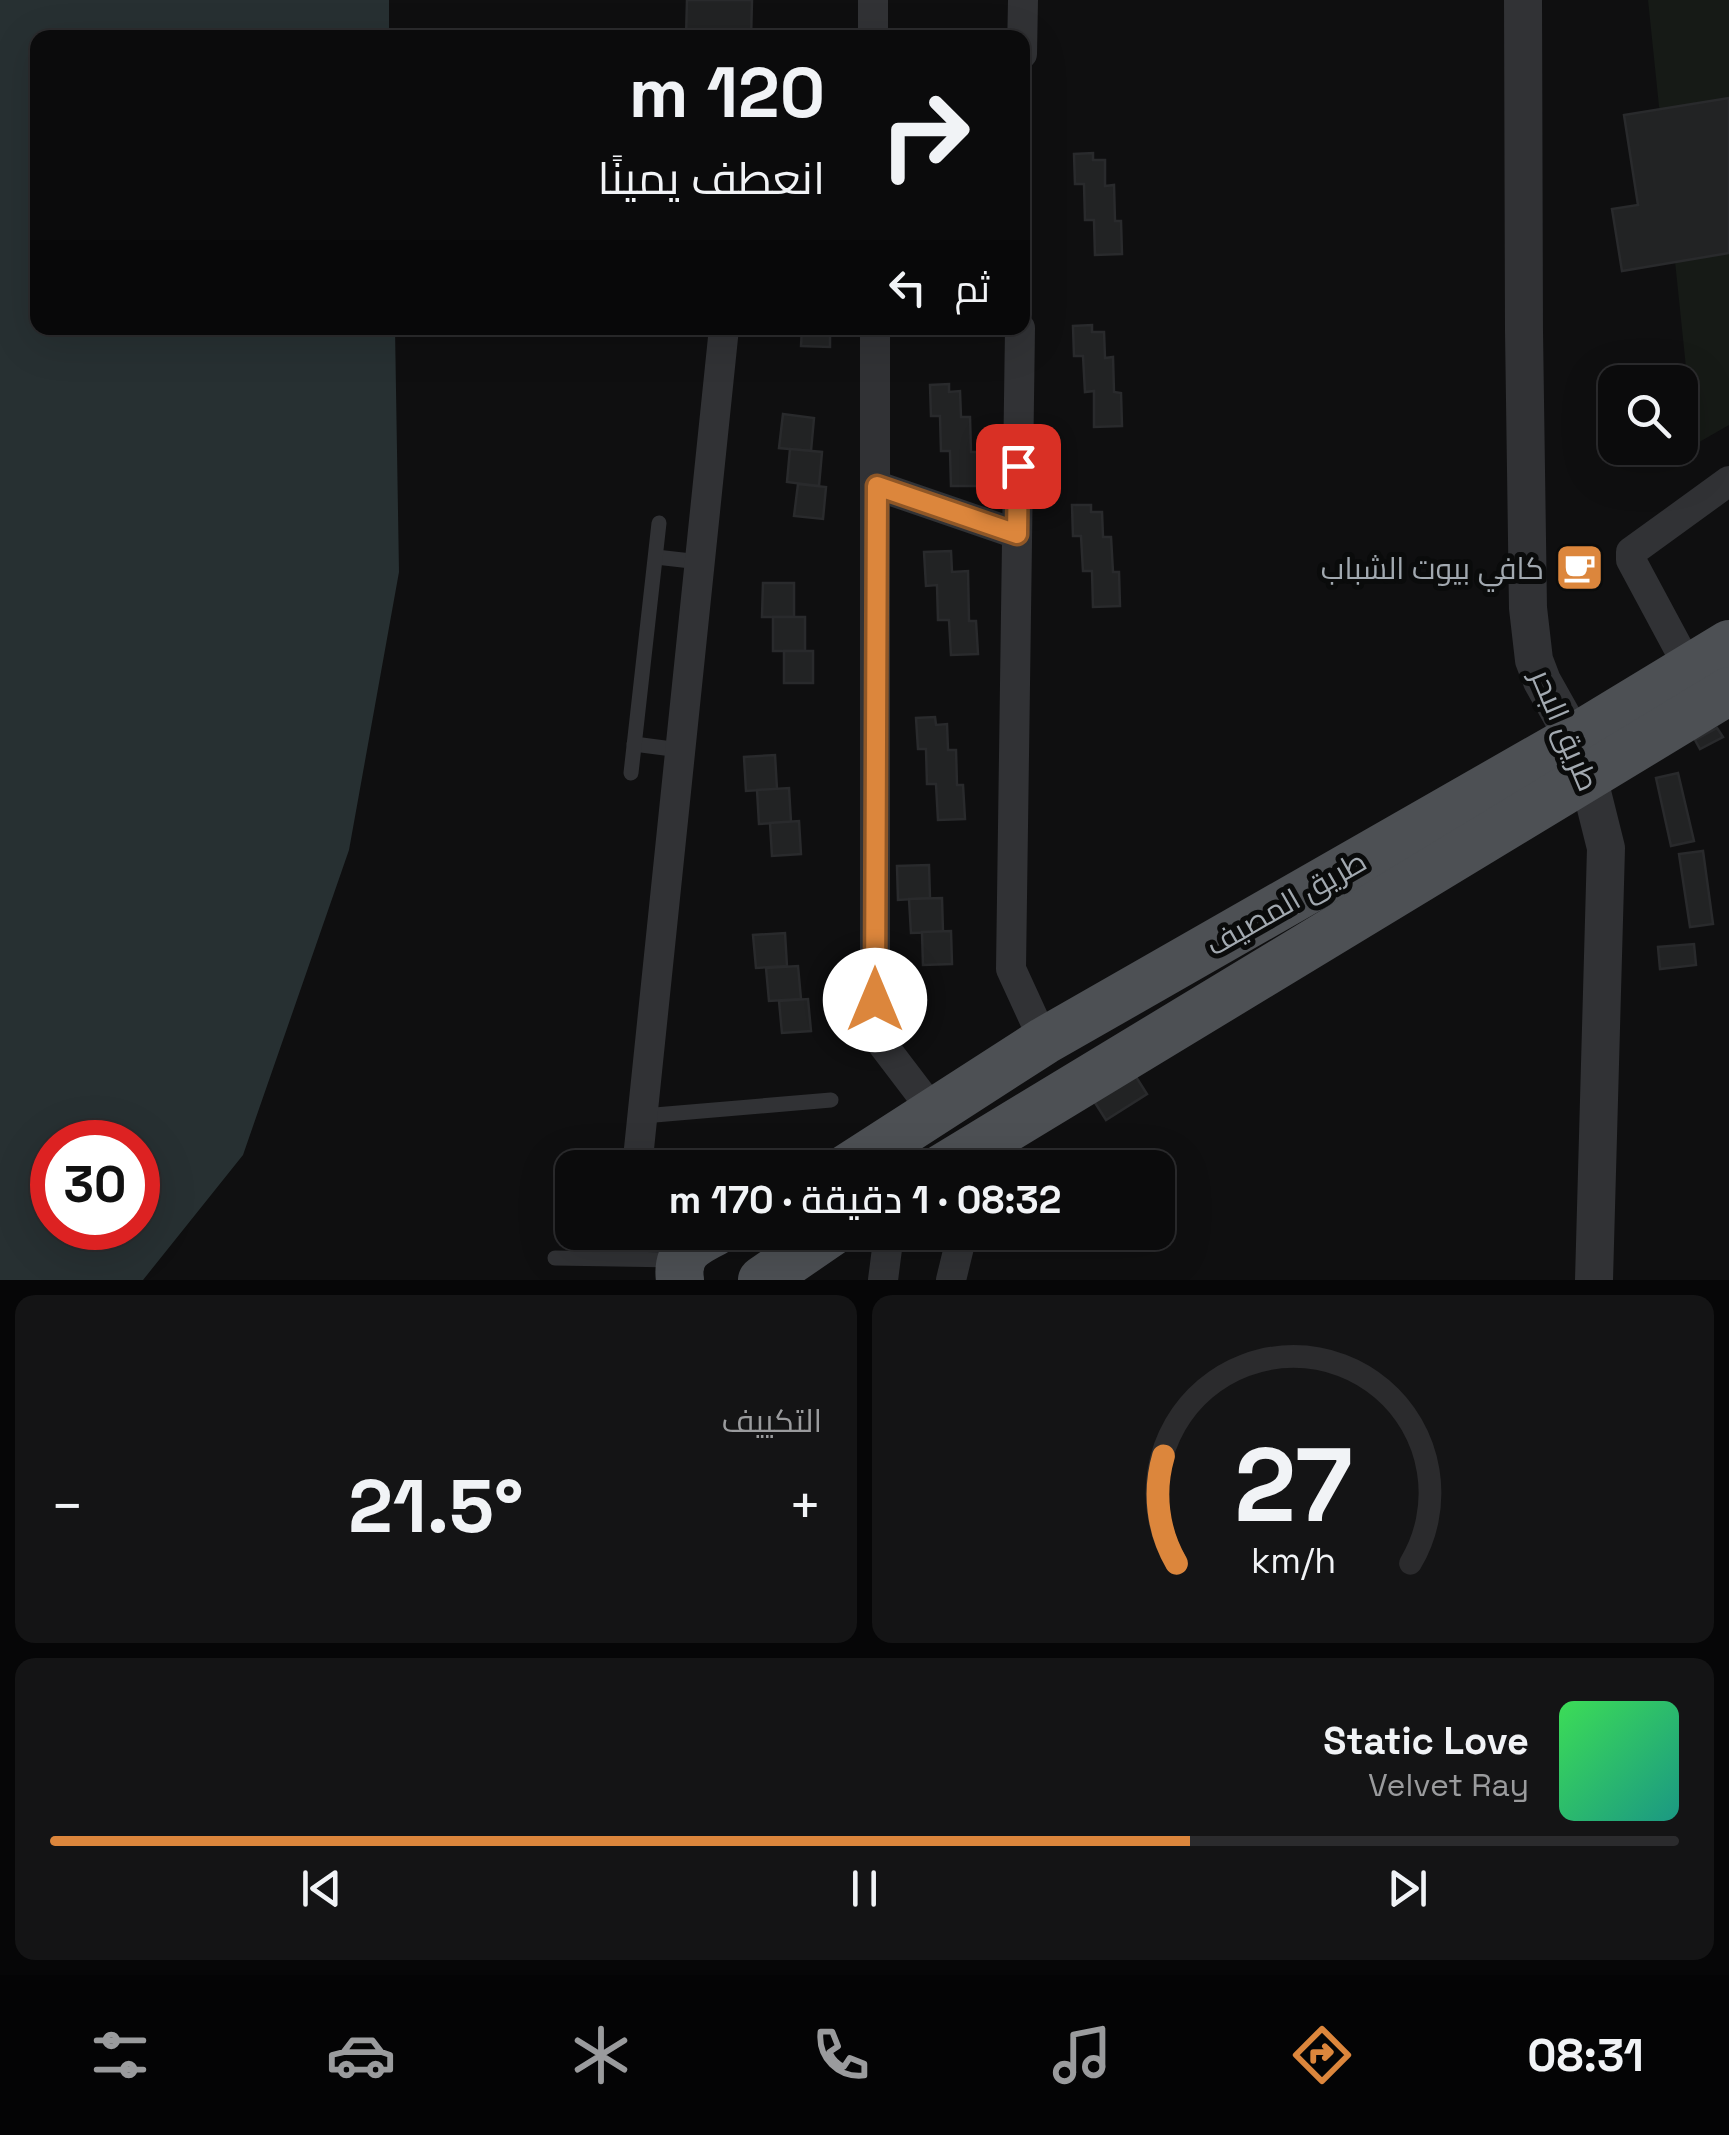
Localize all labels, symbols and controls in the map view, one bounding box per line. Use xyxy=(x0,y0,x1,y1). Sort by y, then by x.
text: 120 m xyxy=(629,48,825,137)
icon: right xyxy=(860,70,990,200)
text: انعطف يمينًا xyxy=(597,150,825,207)
icon: left xyxy=(880,260,935,315)
text: ثم xyxy=(955,265,990,313)
map controls xyxy=(1598,365,1698,465)
button: search xyxy=(1598,365,1698,465)
pin xyxy=(976,424,1061,509)
icon: arrive xyxy=(991,439,1046,494)
cafe icon: كافي بيوت الشباب xyxy=(1553,542,1605,594)
place label: كافي بيوت الشباب xyxy=(1321,549,1544,592)
street label: طريق البحر xyxy=(1521,661,1608,797)
street label: طريق المصيف xyxy=(1199,841,1373,965)
position arrow xyxy=(823,948,927,1052)
speed limit sign: 30 xyxy=(30,1120,160,1250)
text: 08:32 · 1 دقيقة · 170 m xyxy=(669,1176,1061,1224)
text: التكييف xyxy=(722,1401,822,1441)
text: 27 xyxy=(1234,1419,1352,1551)
text: 21.5° xyxy=(348,1458,524,1554)
text: − xyxy=(50,1471,84,1541)
text: + xyxy=(788,1471,822,1541)
text: km/h xyxy=(1250,1538,1336,1583)
text: Static Love xyxy=(1323,1717,1529,1765)
text: Velvet Ray xyxy=(1368,1765,1529,1805)
icon: previous xyxy=(294,1861,349,1916)
icon: pause xyxy=(837,1861,892,1916)
icon: next xyxy=(1380,1861,1435,1916)
icon: filters xyxy=(85,2020,155,2090)
icon: car xyxy=(326,2020,396,2090)
icon: climate xyxy=(566,2020,636,2090)
icon: phone xyxy=(806,2020,876,2090)
icon: music xyxy=(1047,2020,1117,2090)
icon: directions xyxy=(1287,2020,1357,2090)
text: 08:31 xyxy=(1527,2027,1644,2084)

